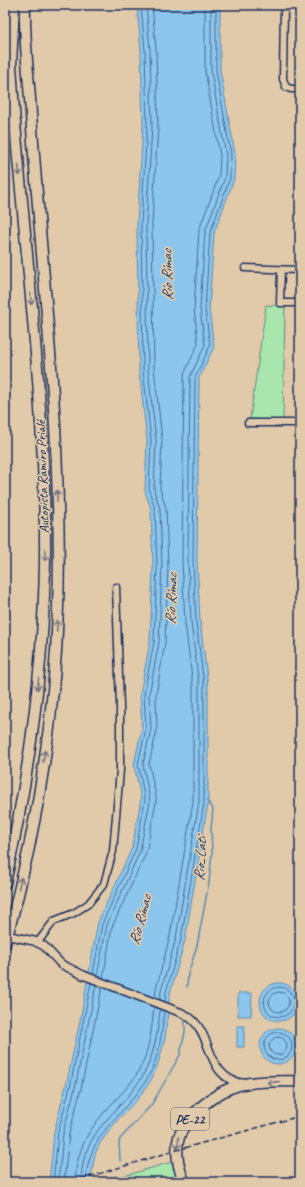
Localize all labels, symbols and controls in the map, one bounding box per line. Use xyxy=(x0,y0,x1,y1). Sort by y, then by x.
one-way arrow xyxy=(15,163,22,176)
water label: Río Rímac xyxy=(158,248,177,301)
one-way arrow xyxy=(27,292,34,305)
street label: Autopista Ramiro Prialé xyxy=(32,418,53,534)
one-way arrow xyxy=(54,490,61,503)
one-way arrow xyxy=(41,548,49,561)
water label: Río Rímac xyxy=(161,572,182,625)
one-way arrow xyxy=(53,620,60,633)
one-way arrow xyxy=(34,677,41,690)
one-way arrow xyxy=(41,750,49,763)
water label: Rio_Lati xyxy=(190,833,211,881)
one-way arrow xyxy=(17,877,25,890)
water label: Río Rímac xyxy=(125,891,157,947)
one-way arrow xyxy=(267,1079,280,1086)
road number: PE-22 xyxy=(171,1108,209,1130)
one-way arrow xyxy=(174,1136,182,1149)

